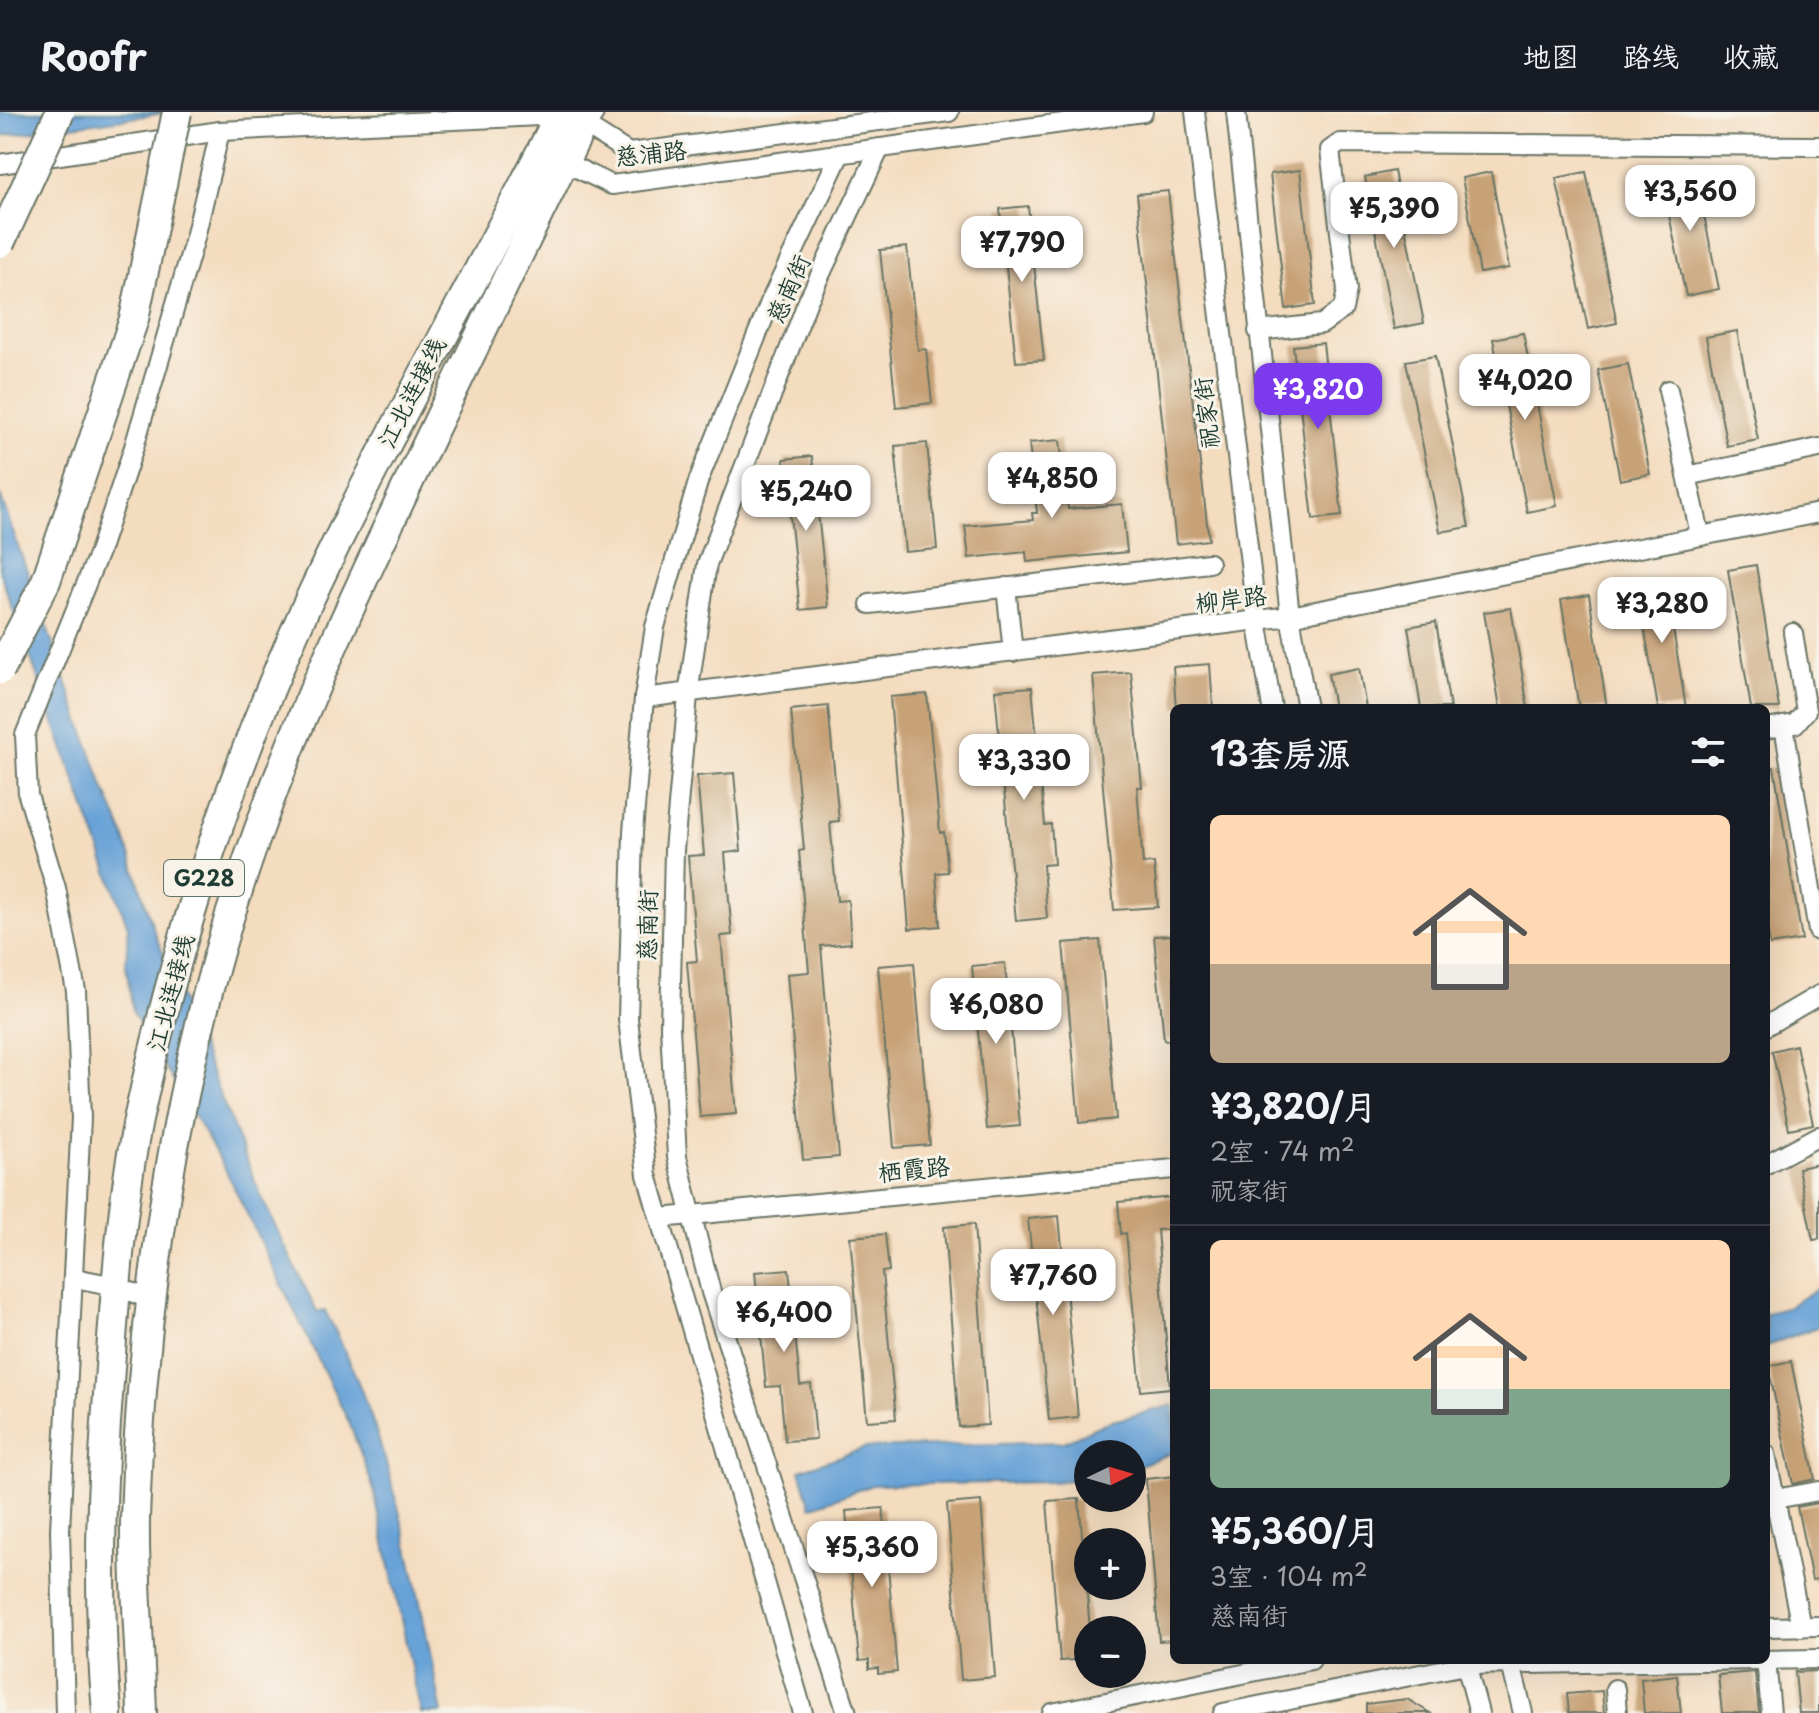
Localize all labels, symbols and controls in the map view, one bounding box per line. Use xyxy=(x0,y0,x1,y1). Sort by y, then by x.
text: Roofr xyxy=(40,27,147,84)
text: 地图 xyxy=(1523,34,1579,77)
text: 路线 xyxy=(1623,34,1679,77)
text: 收藏 xyxy=(1723,34,1779,77)
street label: 慈浦路 xyxy=(613,130,688,174)
pin: ¥3,560 xyxy=(1625,165,1755,233)
text: ¥3,560 xyxy=(1643,171,1737,210)
pin: ¥5,390 xyxy=(1329,182,1459,250)
text: ¥5,390 xyxy=(1349,188,1439,227)
pin: ¥7,790 xyxy=(957,216,1087,284)
text: ¥7,790 xyxy=(979,222,1065,261)
street label: 慈南街 xyxy=(756,248,818,328)
street label: 江北连接线 xyxy=(367,330,453,454)
pin: ¥4,020 xyxy=(1460,354,1590,422)
text: ¥4,020 xyxy=(1477,360,1573,399)
pin: ¥3,820 xyxy=(1253,363,1383,431)
text: ¥3,820 xyxy=(1272,369,1364,408)
street label: 祝家街 xyxy=(1183,375,1227,451)
pin: ¥4,850 xyxy=(987,452,1117,520)
text: ¥4,850 xyxy=(1006,458,1098,497)
pin: ¥5,240 xyxy=(741,465,871,533)
text: ¥5,240 xyxy=(760,471,853,510)
street label: 柳岸路 xyxy=(1193,576,1269,620)
pin: ¥3,280 xyxy=(1597,577,1727,645)
text: ¥3,280 xyxy=(1616,583,1708,622)
text: 13套房源 xyxy=(1210,726,1351,778)
icon: filters xyxy=(1686,730,1730,774)
pin: ¥3,330 xyxy=(959,734,1089,802)
text: ¥3,330 xyxy=(977,740,1071,779)
road number: G228 xyxy=(164,860,244,896)
icon: home xyxy=(1398,867,1542,1011)
street label: 慈南街 xyxy=(627,889,665,961)
street label: 江北连接线 xyxy=(136,930,202,1055)
pin: ¥6,080 xyxy=(931,978,1061,1046)
text: ¥6,080 xyxy=(948,984,1044,1023)
text: ¥3,820/月 xyxy=(1210,1079,1377,1131)
text: 2室 · 74 m² xyxy=(1210,1131,1355,1170)
street label: 栖霞路 xyxy=(876,1146,951,1190)
text: 祝家街 xyxy=(1210,1170,1288,1209)
pin: ¥7,760 xyxy=(988,1249,1118,1317)
text: ¥7,760 xyxy=(1009,1255,1097,1294)
pin: ¥6,400 xyxy=(719,1286,849,1354)
text: ¥6,400 xyxy=(736,1292,832,1331)
icon: home xyxy=(1398,1292,1542,1436)
north arrow xyxy=(1074,1440,1146,1512)
map controls xyxy=(1074,1440,1146,1688)
text: ¥5,360/月 xyxy=(1210,1504,1380,1556)
pin: ¥5,360 xyxy=(807,1521,937,1589)
text: ¥5,360 xyxy=(825,1527,919,1566)
button: + xyxy=(1074,1528,1146,1600)
text: 3室 · 104 m² xyxy=(1210,1556,1368,1595)
text: 慈南街 xyxy=(1210,1595,1288,1634)
button: − xyxy=(1074,1616,1146,1688)

